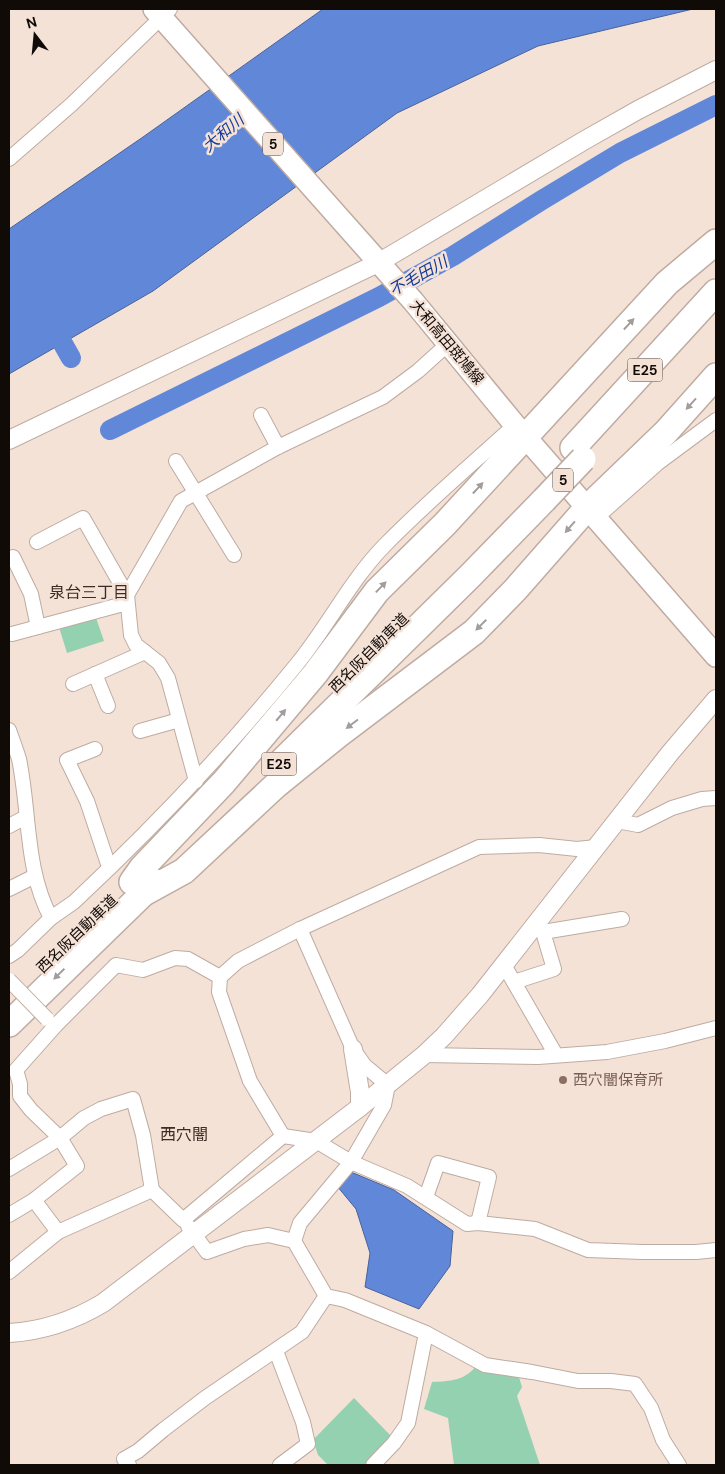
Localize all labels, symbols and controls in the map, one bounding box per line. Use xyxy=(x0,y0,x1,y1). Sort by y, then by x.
north arrow xyxy=(10,10,60,60)
text: N xyxy=(24,12,39,33)
water label: 大和川 xyxy=(198,108,250,156)
road number: 5 xyxy=(263,132,283,156)
water label: 不毛田川 xyxy=(385,250,453,301)
street label: 大和高田斑鳩線 xyxy=(406,295,488,389)
one-way arrow xyxy=(623,318,635,330)
road number: E25 xyxy=(628,358,662,382)
one-way arrow xyxy=(685,397,697,409)
road number: 5 xyxy=(553,468,573,492)
one-way arrow xyxy=(472,482,484,494)
one-way arrow xyxy=(564,521,575,534)
one-way arrow xyxy=(375,581,387,593)
district label: 泉台三丁目 xyxy=(49,582,129,603)
street label: 西名阪自動車道 xyxy=(325,609,413,697)
one-way arrow xyxy=(475,619,487,631)
one-way arrow xyxy=(275,708,286,721)
one-way arrow xyxy=(345,719,359,729)
road number: E25 xyxy=(262,752,296,776)
street label: 西名阪自動車道 xyxy=(32,890,122,978)
one-way arrow xyxy=(53,968,65,980)
place label: 西穴闇保育所 xyxy=(573,1070,663,1090)
marker: 西穴闇保育所 xyxy=(557,1074,569,1086)
district label: 西穴闇 xyxy=(160,1124,208,1145)

